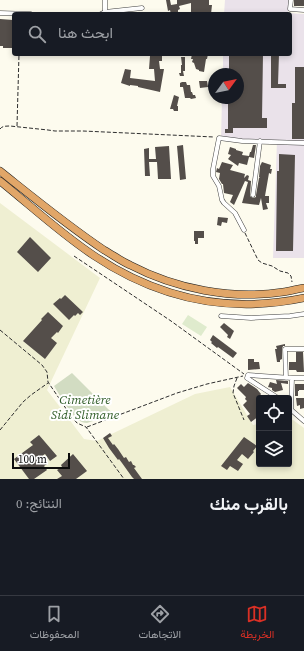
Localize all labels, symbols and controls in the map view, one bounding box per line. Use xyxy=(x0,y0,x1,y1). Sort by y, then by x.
search box xyxy=(12,12,292,56)
text: ابحث هنا xyxy=(58,22,113,43)
icon: search xyxy=(26,23,48,45)
north arrow xyxy=(208,68,244,104)
park label: Cimetière Sidi Slimane xyxy=(51,391,120,423)
map controls xyxy=(256,395,292,467)
button: locate xyxy=(256,395,292,431)
button: layers xyxy=(256,431,292,467)
scale bar xyxy=(12,451,70,470)
text: 100 m xyxy=(18,452,47,467)
text: بالقرب منك xyxy=(210,492,288,516)
text: النتائج: 0 xyxy=(16,495,62,512)
tab: المحفوظات xyxy=(30,603,79,644)
tab: الاتجاهات xyxy=(138,603,181,644)
tab: الخريطة xyxy=(240,603,274,644)

